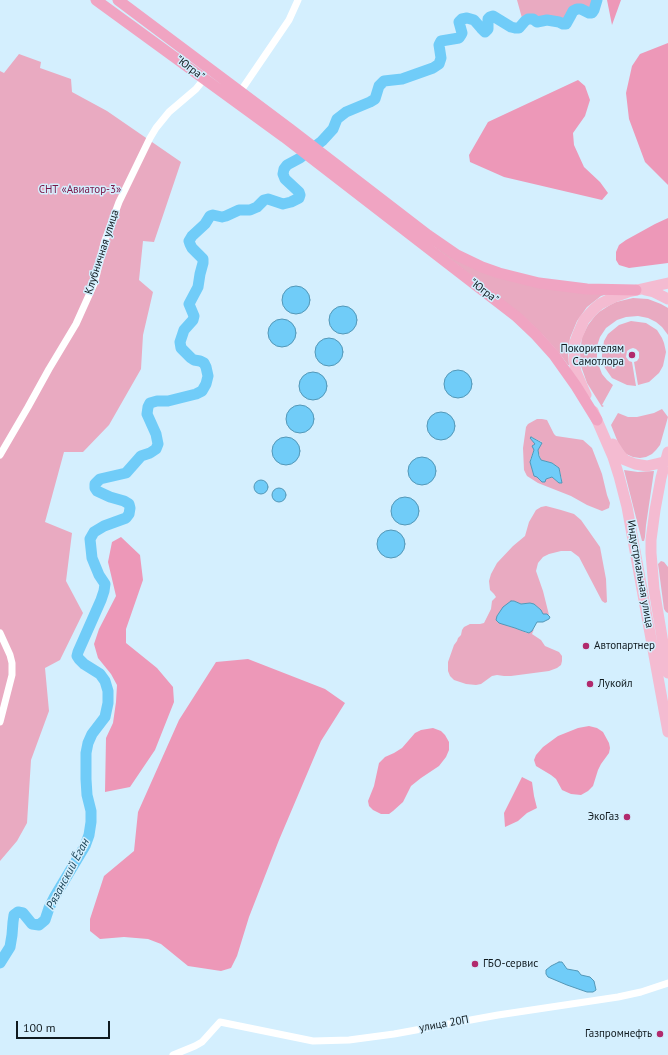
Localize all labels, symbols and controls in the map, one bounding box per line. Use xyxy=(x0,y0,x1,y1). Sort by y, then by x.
street label: "Югра" xyxy=(173,53,207,83)
park label: СНТ «Авиатор-3» xyxy=(39,183,121,197)
street label: Клубничная улица xyxy=(82,208,122,296)
street label: "Югра" xyxy=(467,276,501,306)
place label: Покорителям Самотлора xyxy=(560,342,624,368)
marker: Покорителям Самотлора xyxy=(627,350,637,360)
street label: Индустриальная улица xyxy=(624,519,656,629)
place label: Автопартнер xyxy=(594,639,655,653)
marker: Автопартнер xyxy=(581,641,591,651)
place label: Лукойл xyxy=(598,677,633,691)
marker: Лукойл xyxy=(585,679,595,689)
place label: ЭкоГаз xyxy=(588,810,619,824)
marker: ЭкоГаз xyxy=(622,812,632,822)
water label: Рязанский Ёган xyxy=(43,836,93,912)
place label: ГБО-сервис xyxy=(483,957,538,971)
marker: ГБО-сервис xyxy=(470,959,480,969)
scale bar xyxy=(18,1013,112,1039)
street label: улица 20П xyxy=(418,1013,470,1035)
text: 100 m xyxy=(23,1020,56,1035)
place label: Газпромнефть xyxy=(585,1027,652,1041)
marker: Газпромнефть xyxy=(655,1029,665,1039)

